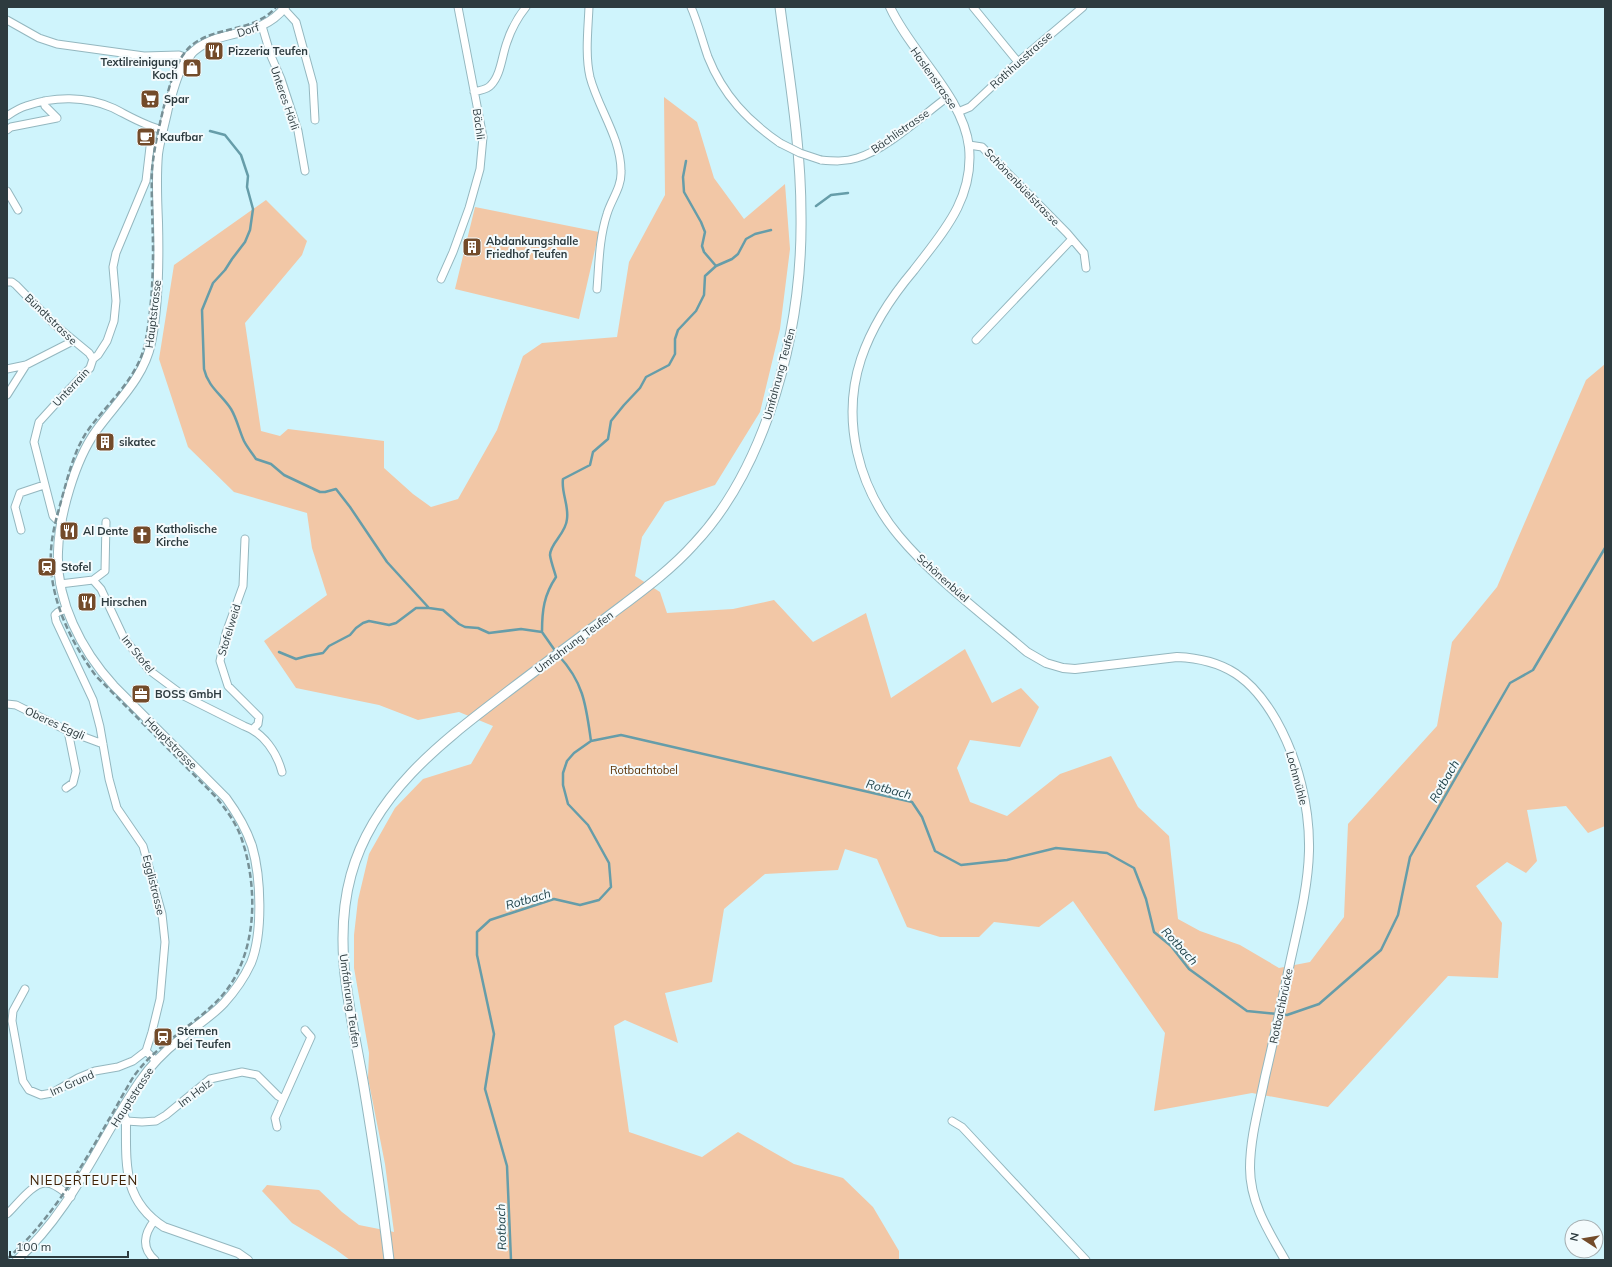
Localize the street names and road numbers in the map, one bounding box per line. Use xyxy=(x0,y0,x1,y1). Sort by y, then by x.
street label: Dorf xyxy=(235,20,261,40)
street label: Rothhusstrasse xyxy=(987,28,1055,92)
street label: Haslenstrasse xyxy=(908,44,960,112)
street label: Unteres Hörli xyxy=(268,64,302,132)
street label: Bächlistrasse xyxy=(868,106,932,156)
street label: Bächli xyxy=(470,108,488,140)
street label: Schönenbüelstrasse xyxy=(981,145,1063,229)
street label: Hauptstrasse xyxy=(142,279,164,349)
street label: Bündtstrasse xyxy=(22,291,80,347)
street label: Umfahrung Teufen xyxy=(760,326,798,422)
street label: Unterrain xyxy=(50,365,92,409)
street label: Schönenbüel xyxy=(914,551,972,605)
street label: Stofelweid xyxy=(214,602,244,658)
street label: Umfahrung Teufen xyxy=(532,608,616,676)
street label: Im Stofel xyxy=(119,632,157,676)
street label: Oberes Eggli xyxy=(23,704,87,742)
street label: Hauptstrasse xyxy=(142,714,200,772)
street label: Lochmühle xyxy=(1283,750,1311,806)
street label: Egglistrasse xyxy=(140,853,168,917)
street label: Umfahrung Teufen xyxy=(336,953,364,1049)
street label: Rotbachbrücke xyxy=(1266,967,1296,1045)
street label: Hauptstrasse xyxy=(107,1064,157,1130)
street label: Im Grund xyxy=(48,1067,96,1099)
street label: Im Holz xyxy=(175,1076,215,1110)

